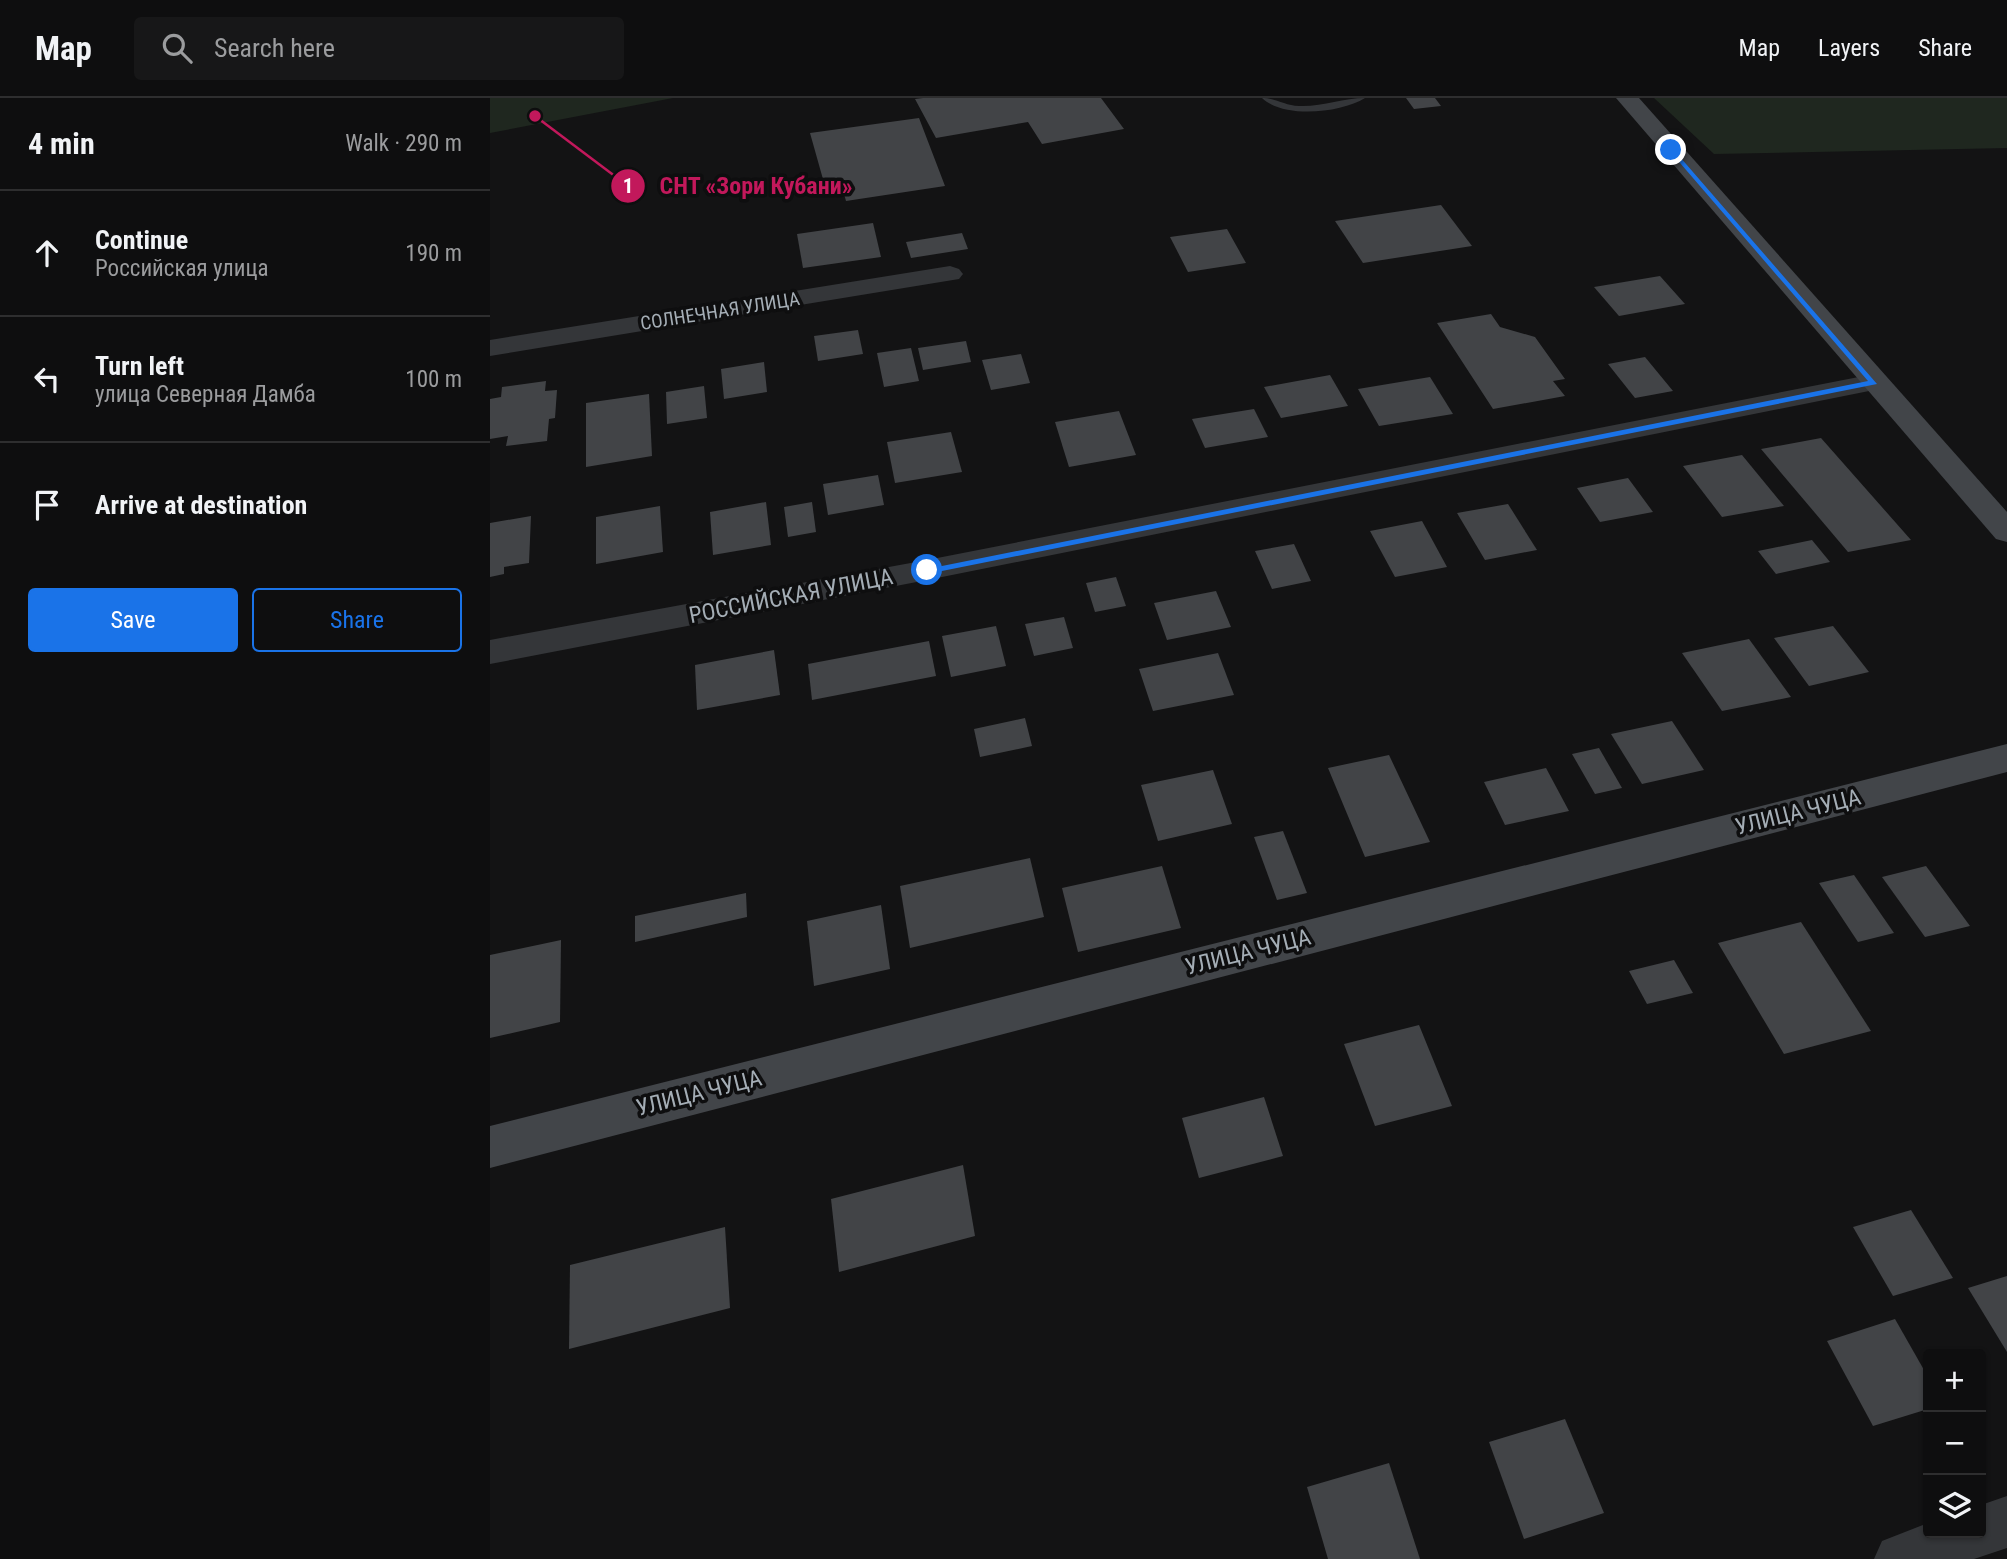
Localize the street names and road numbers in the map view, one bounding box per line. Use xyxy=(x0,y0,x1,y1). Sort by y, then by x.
street label: СОЛНЕЧНАЯ УЛИЦА xyxy=(639,287,801,335)
street label: РОССИЙСКАЯ УЛИЦА xyxy=(687,562,895,629)
street label: УЛИЦА ЧУЦА xyxy=(1732,783,1864,841)
street label: УЛИЦА ЧУЦА xyxy=(1182,923,1314,981)
street label: УЛИЦА ЧУЦА xyxy=(633,1064,765,1122)

